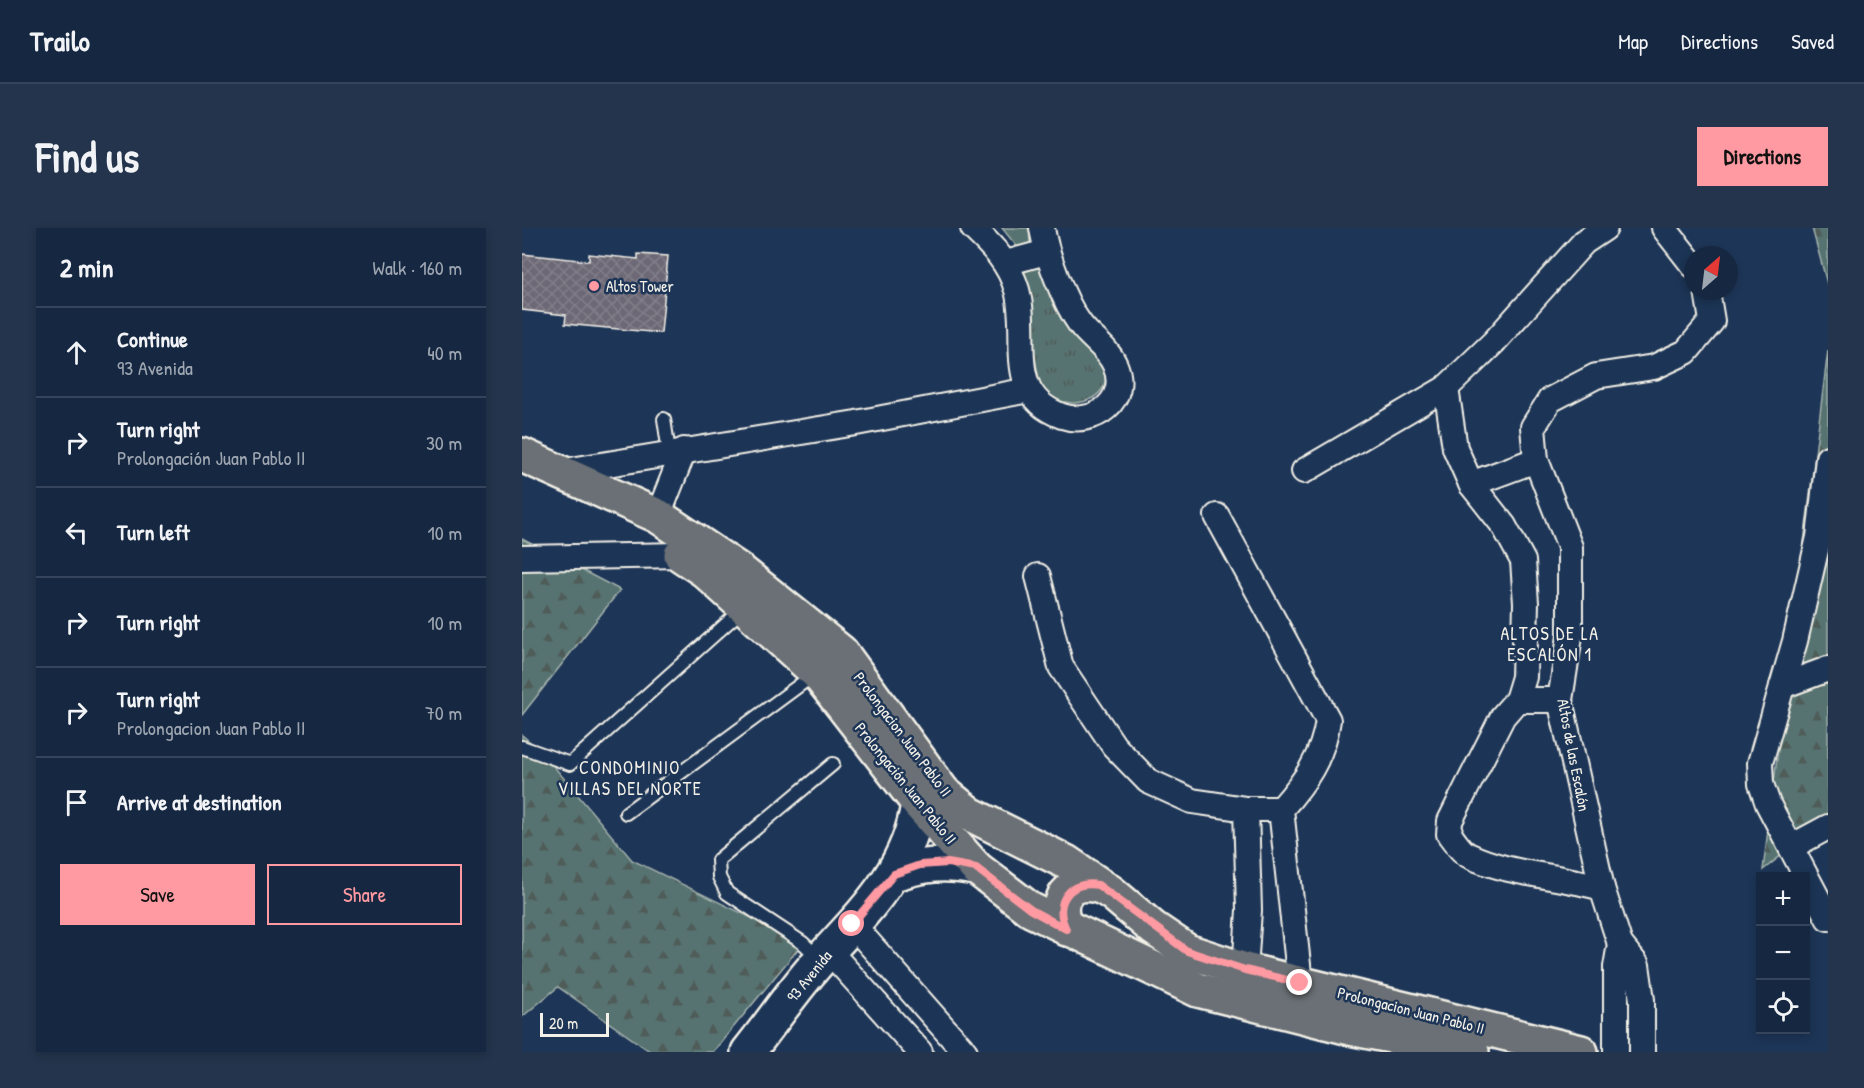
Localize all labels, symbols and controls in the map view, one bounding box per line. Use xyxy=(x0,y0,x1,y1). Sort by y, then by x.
text: Trailo xyxy=(30,22,90,60)
text: Map xyxy=(1618,27,1648,56)
text: Directions xyxy=(1681,27,1758,56)
text: Saved xyxy=(1791,27,1834,56)
button: Directions xyxy=(1697,127,1828,186)
text: Find us xyxy=(36,128,139,185)
north arrow xyxy=(1684,246,1738,300)
text: 2 min xyxy=(60,250,113,285)
text: Walk · 160 m xyxy=(373,254,462,281)
place label: Altos Tower xyxy=(606,275,674,297)
marker: Altos Tower xyxy=(587,279,601,293)
text: Continue xyxy=(117,324,188,354)
icon: ahead xyxy=(60,336,93,369)
text: 40 m xyxy=(427,339,462,366)
text: 93 Avenida xyxy=(117,354,193,381)
text: Turn right xyxy=(117,414,200,444)
icon: right xyxy=(60,426,93,459)
text: 30 m xyxy=(426,429,462,456)
text: Prolongación Juan Pablo II xyxy=(117,444,305,471)
icon: left xyxy=(60,516,93,549)
text: Turn left xyxy=(117,517,190,547)
text: 10 m xyxy=(428,519,462,546)
icon: right xyxy=(60,606,93,639)
text: Turn right xyxy=(117,607,200,637)
text: 10 m xyxy=(428,609,462,636)
district label: ALTOS DE LA ESCALÓN 1 xyxy=(1501,621,1599,667)
street label: Prolongacion Juan Pablo II xyxy=(849,667,957,801)
text: Turn right xyxy=(117,684,200,714)
icon: right xyxy=(60,696,93,729)
street label: Altos de las Escalón xyxy=(1552,697,1596,813)
text: 70 m xyxy=(425,699,462,726)
text: Prolongacion Juan Pablo II xyxy=(117,714,305,741)
street label: Prolongación Juan Pablo II xyxy=(850,717,962,849)
district label: CONDOMINIO VILLAS DEL NORTE xyxy=(558,755,702,801)
icon: arrive xyxy=(60,786,93,819)
text: Arrive at destination xyxy=(117,787,282,817)
button: Save xyxy=(60,864,255,925)
button: Share xyxy=(267,864,462,925)
map controls xyxy=(1756,872,1810,1034)
button: + xyxy=(1756,872,1810,926)
route start xyxy=(838,910,864,936)
button: − xyxy=(1756,926,1810,980)
street label: 93 Avenida xyxy=(781,946,837,1006)
route end xyxy=(1286,969,1312,995)
button: locate xyxy=(1756,980,1810,1034)
street label: Prolongacion Juan Pablo II xyxy=(1335,981,1487,1039)
scale bar xyxy=(540,1010,609,1038)
text: 20 m xyxy=(549,1012,578,1034)

